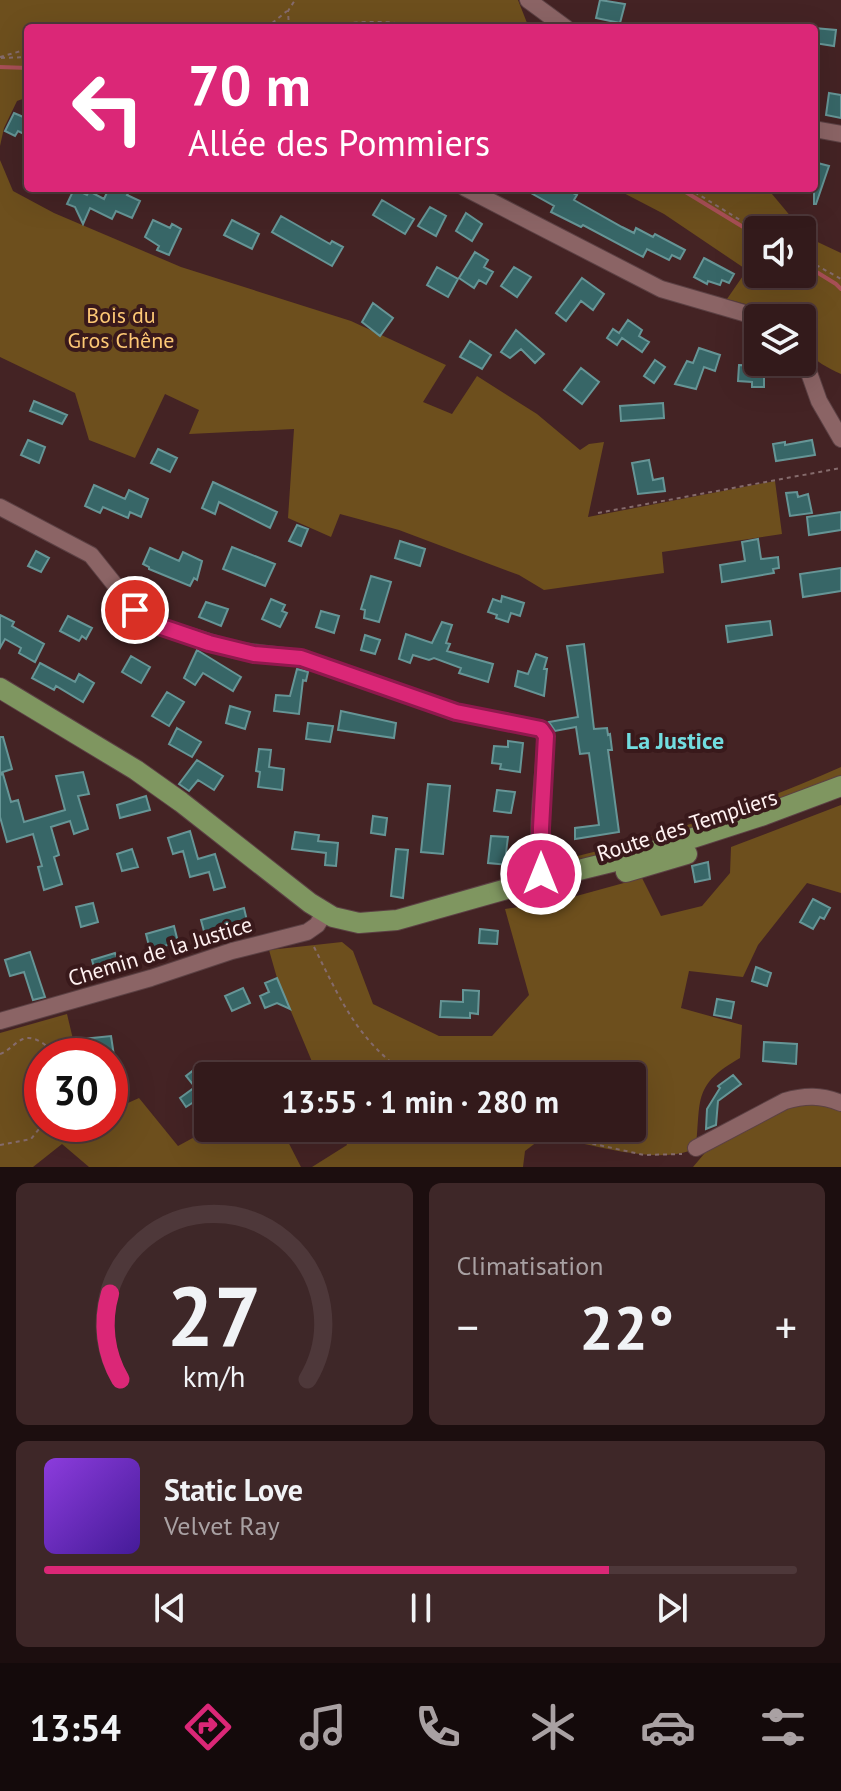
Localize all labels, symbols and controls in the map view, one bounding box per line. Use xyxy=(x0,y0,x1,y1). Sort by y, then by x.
text: 70 m xyxy=(188,49,311,121)
icon: left xyxy=(56,56,160,160)
text: Allée des Pommiers xyxy=(188,119,490,166)
map controls xyxy=(744,216,816,376)
button: sound xyxy=(744,216,816,288)
park label: Bois du Gros Chêne xyxy=(68,301,174,354)
button: layers xyxy=(744,304,816,376)
pin xyxy=(101,576,169,644)
icon: arrive xyxy=(113,588,157,632)
district label: La Justice xyxy=(626,725,724,756)
street label: Route des Templiers xyxy=(593,783,781,867)
position arrow xyxy=(499,832,583,916)
street label: Chemin de la Justice xyxy=(65,910,255,992)
speed limit sign: 30 xyxy=(24,1038,128,1142)
text: 13:55 · 1 min · 280 m xyxy=(281,1082,559,1121)
text: Climatisation xyxy=(457,1249,603,1282)
text: 27 xyxy=(167,1261,261,1369)
text: 22° xyxy=(580,1288,674,1366)
text: − xyxy=(457,1298,479,1355)
text: + xyxy=(775,1298,797,1355)
text: km/h xyxy=(183,1358,246,1395)
text: Static Love xyxy=(164,1470,303,1509)
text: Velvet Ray xyxy=(164,1509,280,1542)
icon: previous xyxy=(148,1586,192,1630)
icon: pause xyxy=(399,1586,443,1630)
icon: next xyxy=(650,1586,694,1630)
icon: directions xyxy=(180,1699,236,1755)
icon: music xyxy=(295,1699,351,1755)
icon: phone xyxy=(410,1699,466,1755)
icon: climate xyxy=(525,1699,581,1755)
icon: car xyxy=(640,1699,696,1755)
icon: filters xyxy=(755,1699,811,1755)
text: 13:54 xyxy=(30,1704,121,1751)

